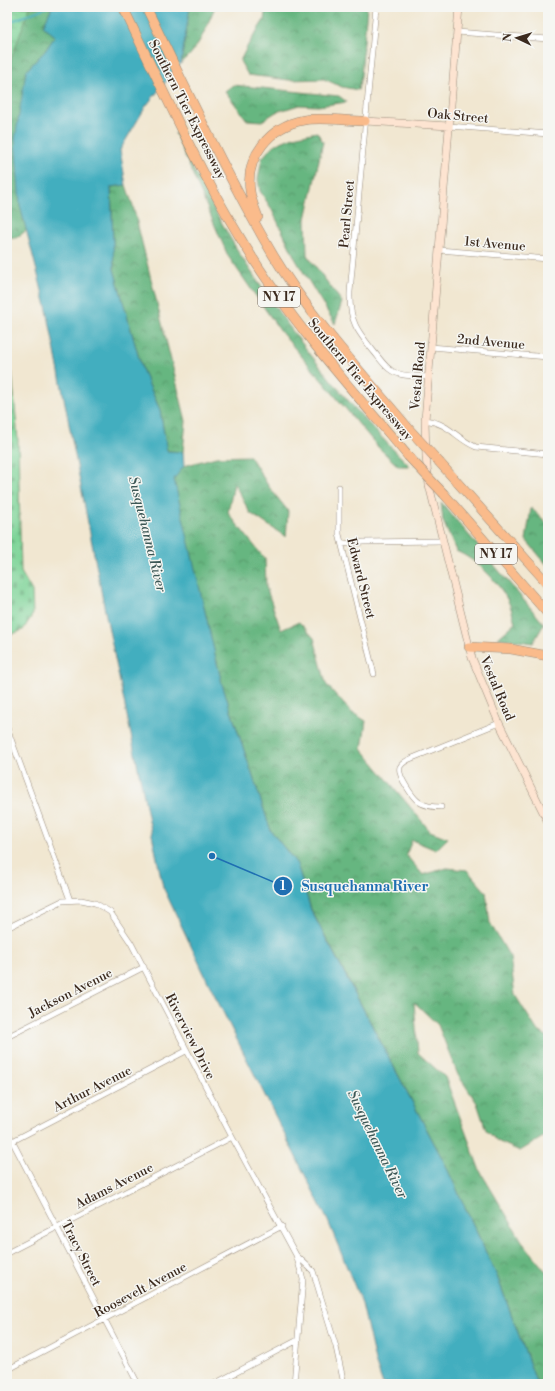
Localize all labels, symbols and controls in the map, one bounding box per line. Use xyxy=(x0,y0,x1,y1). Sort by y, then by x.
north arrow xyxy=(497,18,537,58)
text: N xyxy=(501,32,515,42)
street label: Southern Tier Expressway xyxy=(145,37,230,182)
street label: Oak Street xyxy=(427,105,490,127)
street label: Pearl Street xyxy=(336,179,358,249)
street label: 1st Avenue xyxy=(464,233,527,255)
road number: NY 17 xyxy=(258,287,300,307)
street label: Southern Tier Expressway xyxy=(305,315,416,444)
street label: 2nd Avenue xyxy=(456,331,526,353)
street label: Vestal Road xyxy=(407,341,429,412)
water label: Susquehanna River xyxy=(124,474,170,595)
street label: Edward Street xyxy=(343,536,379,621)
road number: NY 17 xyxy=(475,544,517,564)
street label: Vestal Road xyxy=(476,653,518,724)
callout: Susquehanna River xyxy=(273,873,436,899)
text: Susquehanna River xyxy=(301,878,429,896)
text: 1 xyxy=(280,879,286,894)
street label: Jackson Avenue xyxy=(25,965,116,1021)
street label: Riverview Drive xyxy=(162,991,219,1082)
street label: Arthur Avenue xyxy=(50,1062,135,1116)
water label: Susquehanna River xyxy=(343,1087,412,1203)
street label: Adams Avenue xyxy=(72,1159,156,1213)
street label: Tracy Street xyxy=(58,1218,105,1289)
street label: Roosevelt Avenue xyxy=(91,1259,190,1321)

